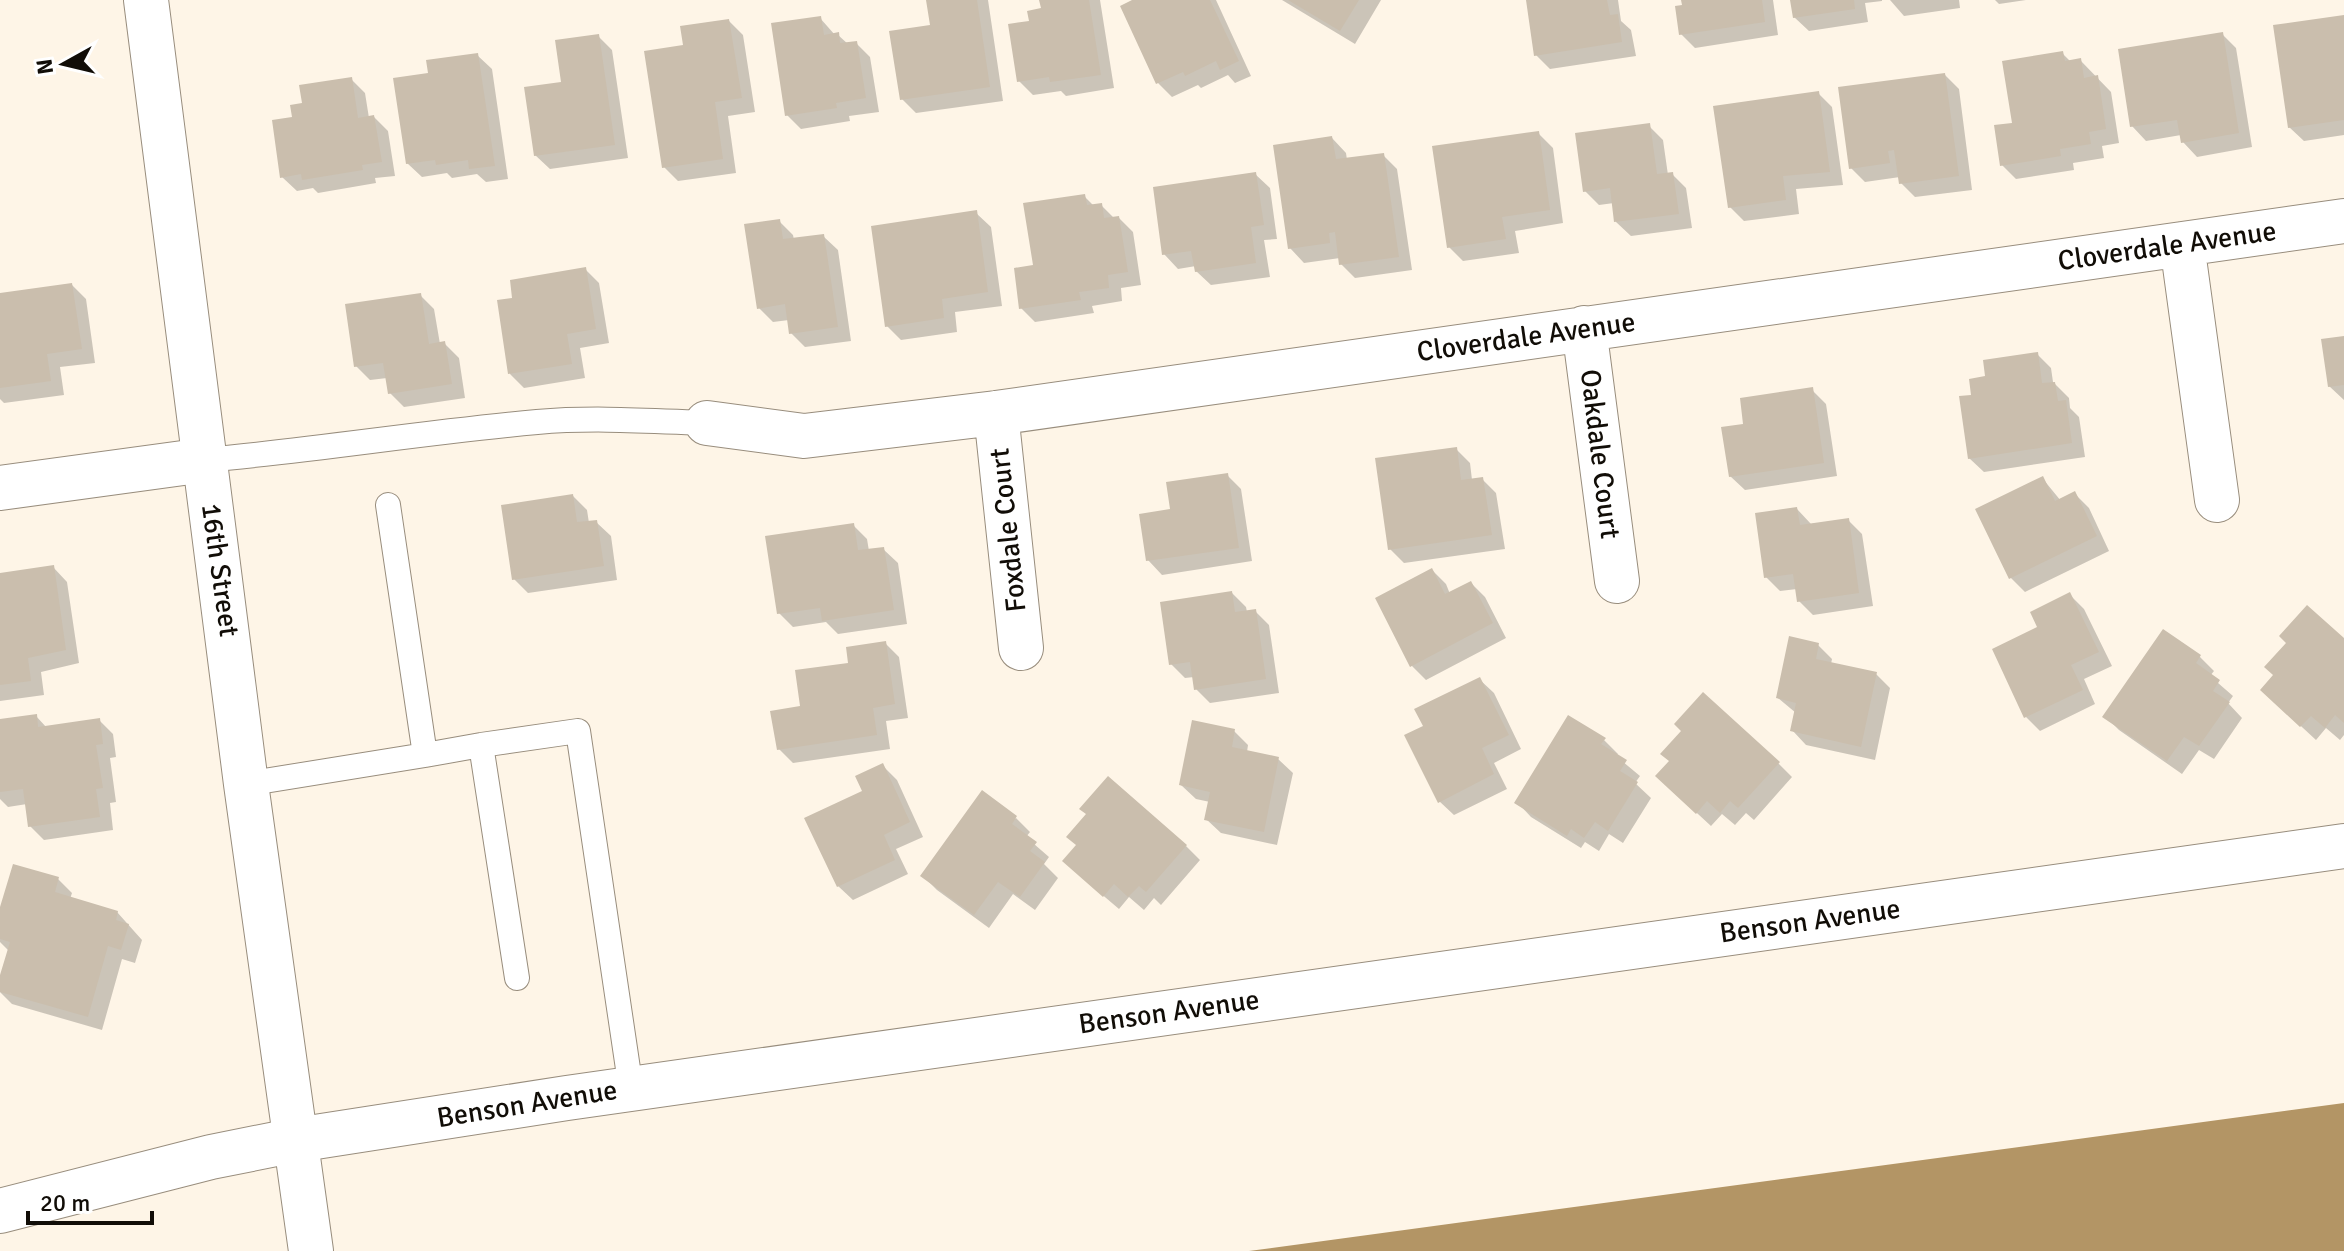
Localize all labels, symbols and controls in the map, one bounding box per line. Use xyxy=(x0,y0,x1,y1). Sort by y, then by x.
north arrow xyxy=(24,24,104,104)
text: N xyxy=(30,57,59,76)
street label: Cloverdale Avenue xyxy=(2056,214,2278,278)
street label: Cloverdale Avenue xyxy=(1415,305,1637,369)
street label: Oakdale Court xyxy=(1573,367,1627,541)
street label: Foxdale Court xyxy=(982,446,1034,614)
street label: 16th Street xyxy=(194,501,246,639)
street label: Benson Avenue xyxy=(1717,891,1903,951)
street label: Benson Avenue xyxy=(1076,982,1262,1042)
street label: Benson Avenue xyxy=(434,1073,620,1135)
scale bar xyxy=(28,1175,152,1225)
text: 20 m xyxy=(40,1188,90,1218)

